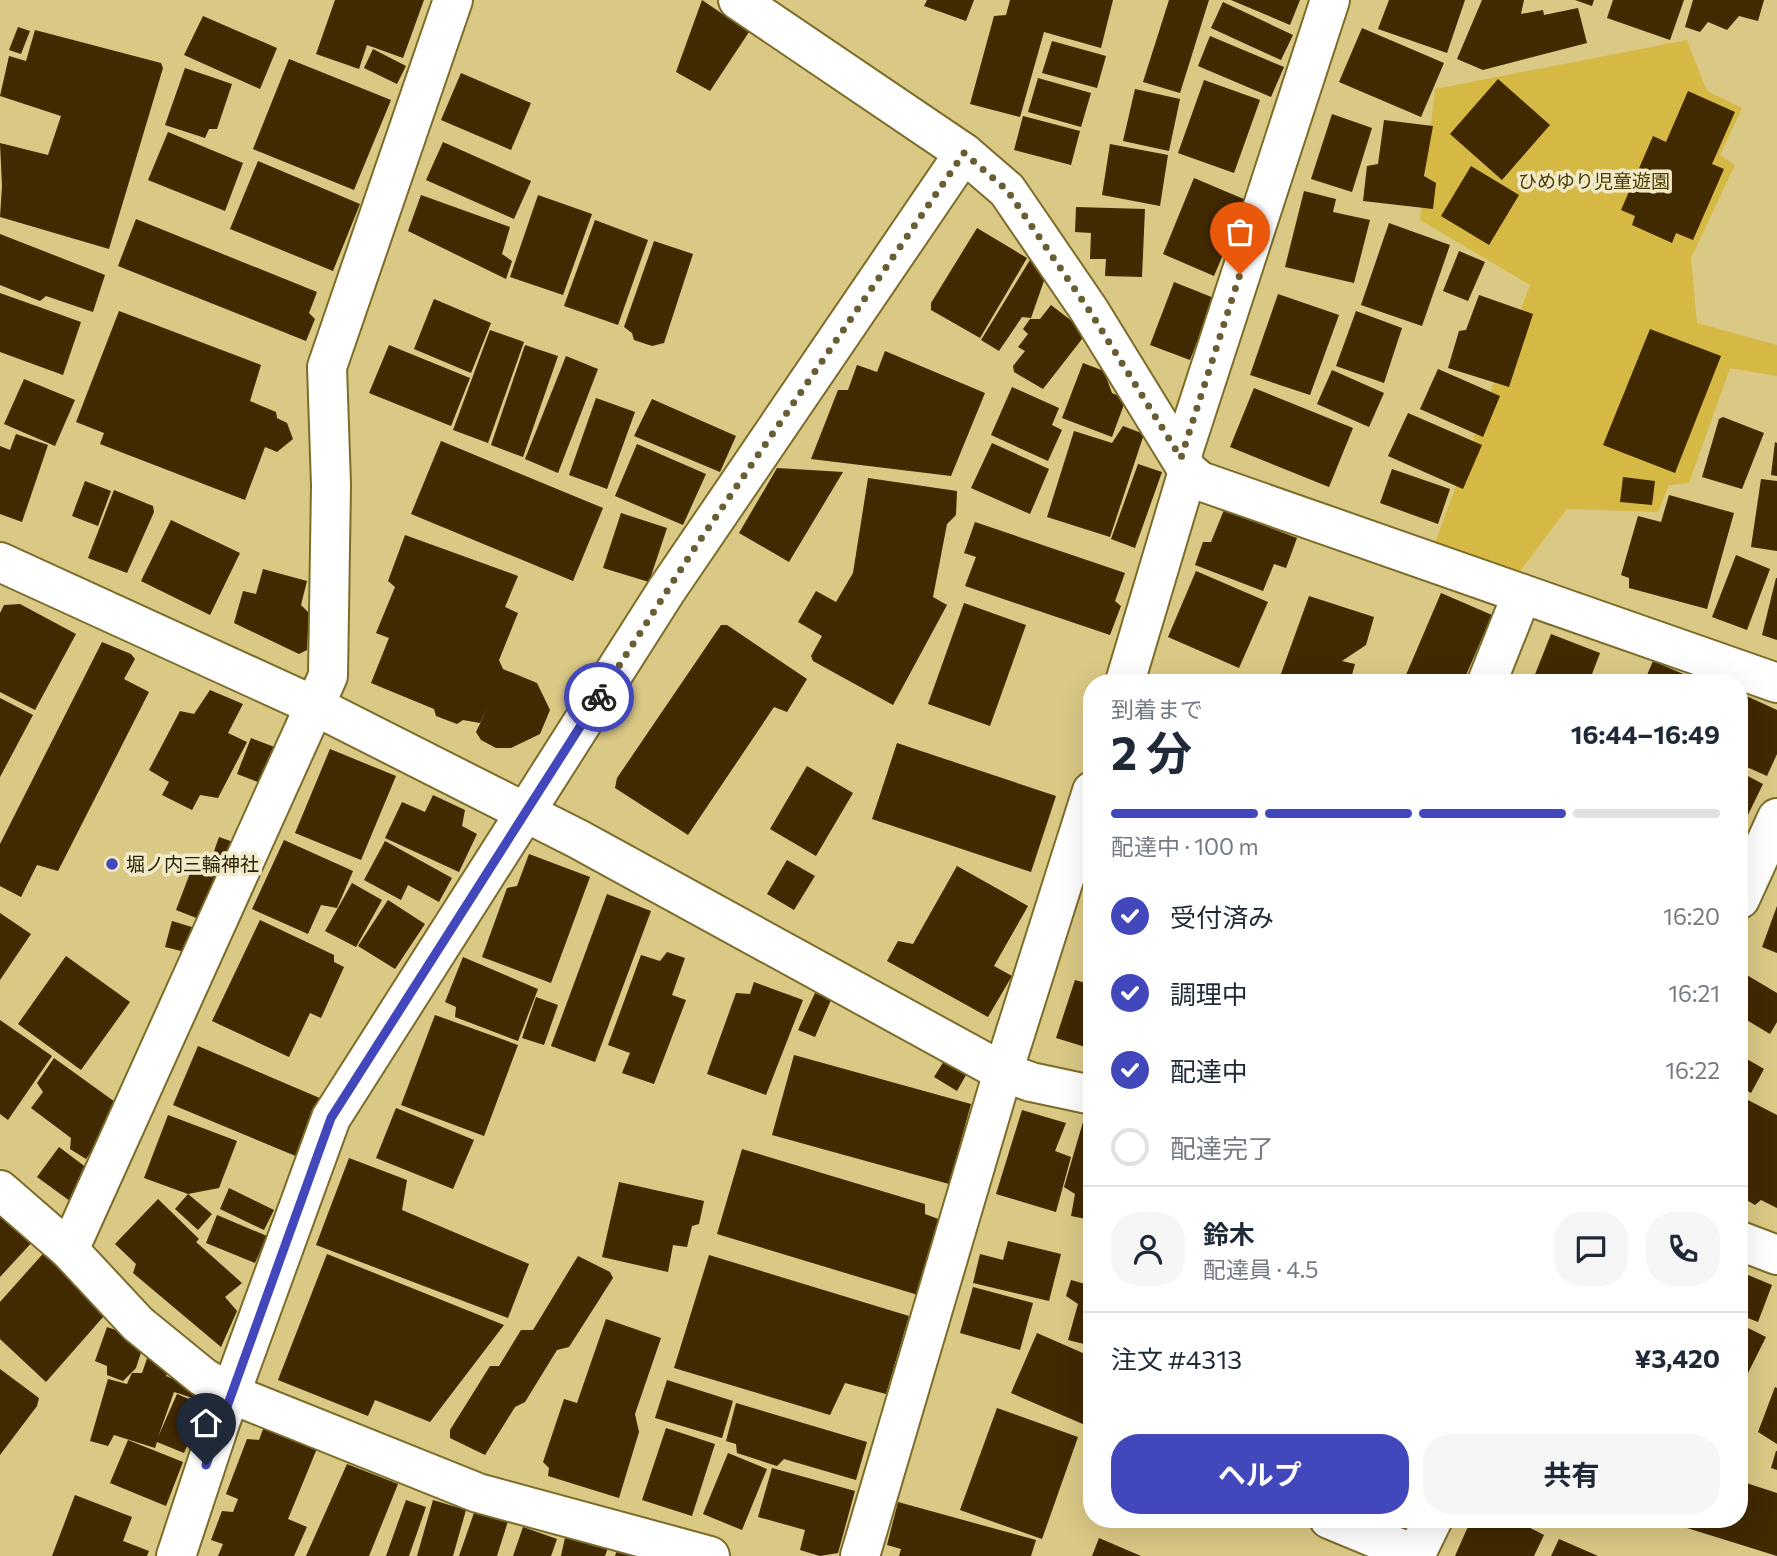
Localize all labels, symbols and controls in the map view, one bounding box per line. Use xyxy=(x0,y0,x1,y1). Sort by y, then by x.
park label: ひめゆり児童遊園 xyxy=(1518,169,1670,192)
pin xyxy=(1210,202,1270,274)
icon: bag xyxy=(1221,213,1259,251)
courier xyxy=(564,662,634,732)
icon: bike xyxy=(580,678,618,716)
text: 到着まで xyxy=(1111,695,1203,723)
text: 16:44–16:49 xyxy=(1571,718,1720,749)
text: 2 分 xyxy=(1111,723,1192,779)
text: 配達中 · 100 m xyxy=(1111,832,1259,860)
place label: 堀ノ内三輪神社 xyxy=(126,852,259,875)
marker: 堀ノ内三輪神社 xyxy=(104,856,120,872)
icon: check xyxy=(1111,897,1149,935)
text: 受付済み xyxy=(1170,901,1274,932)
text: 16:20 xyxy=(1663,902,1720,930)
icon: check xyxy=(1111,974,1149,1012)
text: 調理中 xyxy=(1170,978,1248,1009)
text: 16:21 xyxy=(1668,979,1720,1007)
icon: check xyxy=(1111,1051,1149,1089)
text: 配達中 xyxy=(1170,1055,1248,1086)
text: 16:22 xyxy=(1665,1056,1720,1084)
text: 配達完了 xyxy=(1170,1132,1274,1163)
button: person xyxy=(1111,1212,1185,1286)
button: chat xyxy=(1554,1212,1628,1286)
button: phone xyxy=(1646,1212,1720,1286)
text: 鈴木 xyxy=(1203,1218,1255,1249)
text: 配達員 · 4.5 xyxy=(1203,1255,1319,1283)
text: ¥3,420 xyxy=(1635,1342,1720,1373)
text: 注文 #4313 xyxy=(1111,1343,1242,1374)
pin xyxy=(176,1393,236,1465)
icon: home xyxy=(187,1404,225,1442)
button: ヘルプ xyxy=(1111,1434,1409,1514)
button: 共有 xyxy=(1423,1434,1720,1514)

